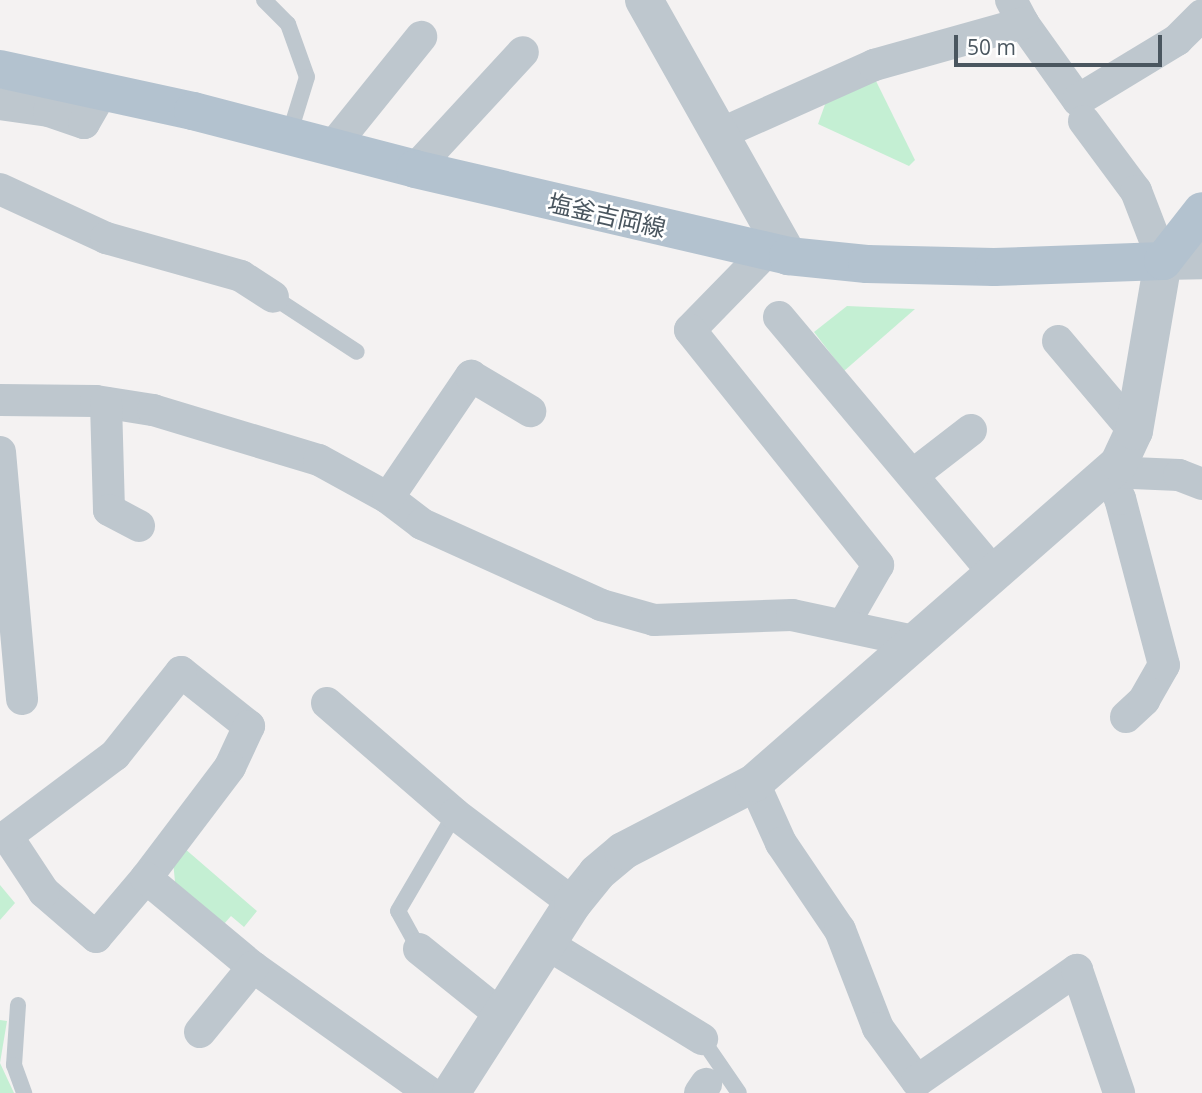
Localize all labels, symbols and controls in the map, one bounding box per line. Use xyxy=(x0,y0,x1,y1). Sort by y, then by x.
scale bar xyxy=(957,21,1165,65)
text: 50 m xyxy=(967,33,1016,61)
street label: 塩釜吉岡線 xyxy=(545,187,669,243)

